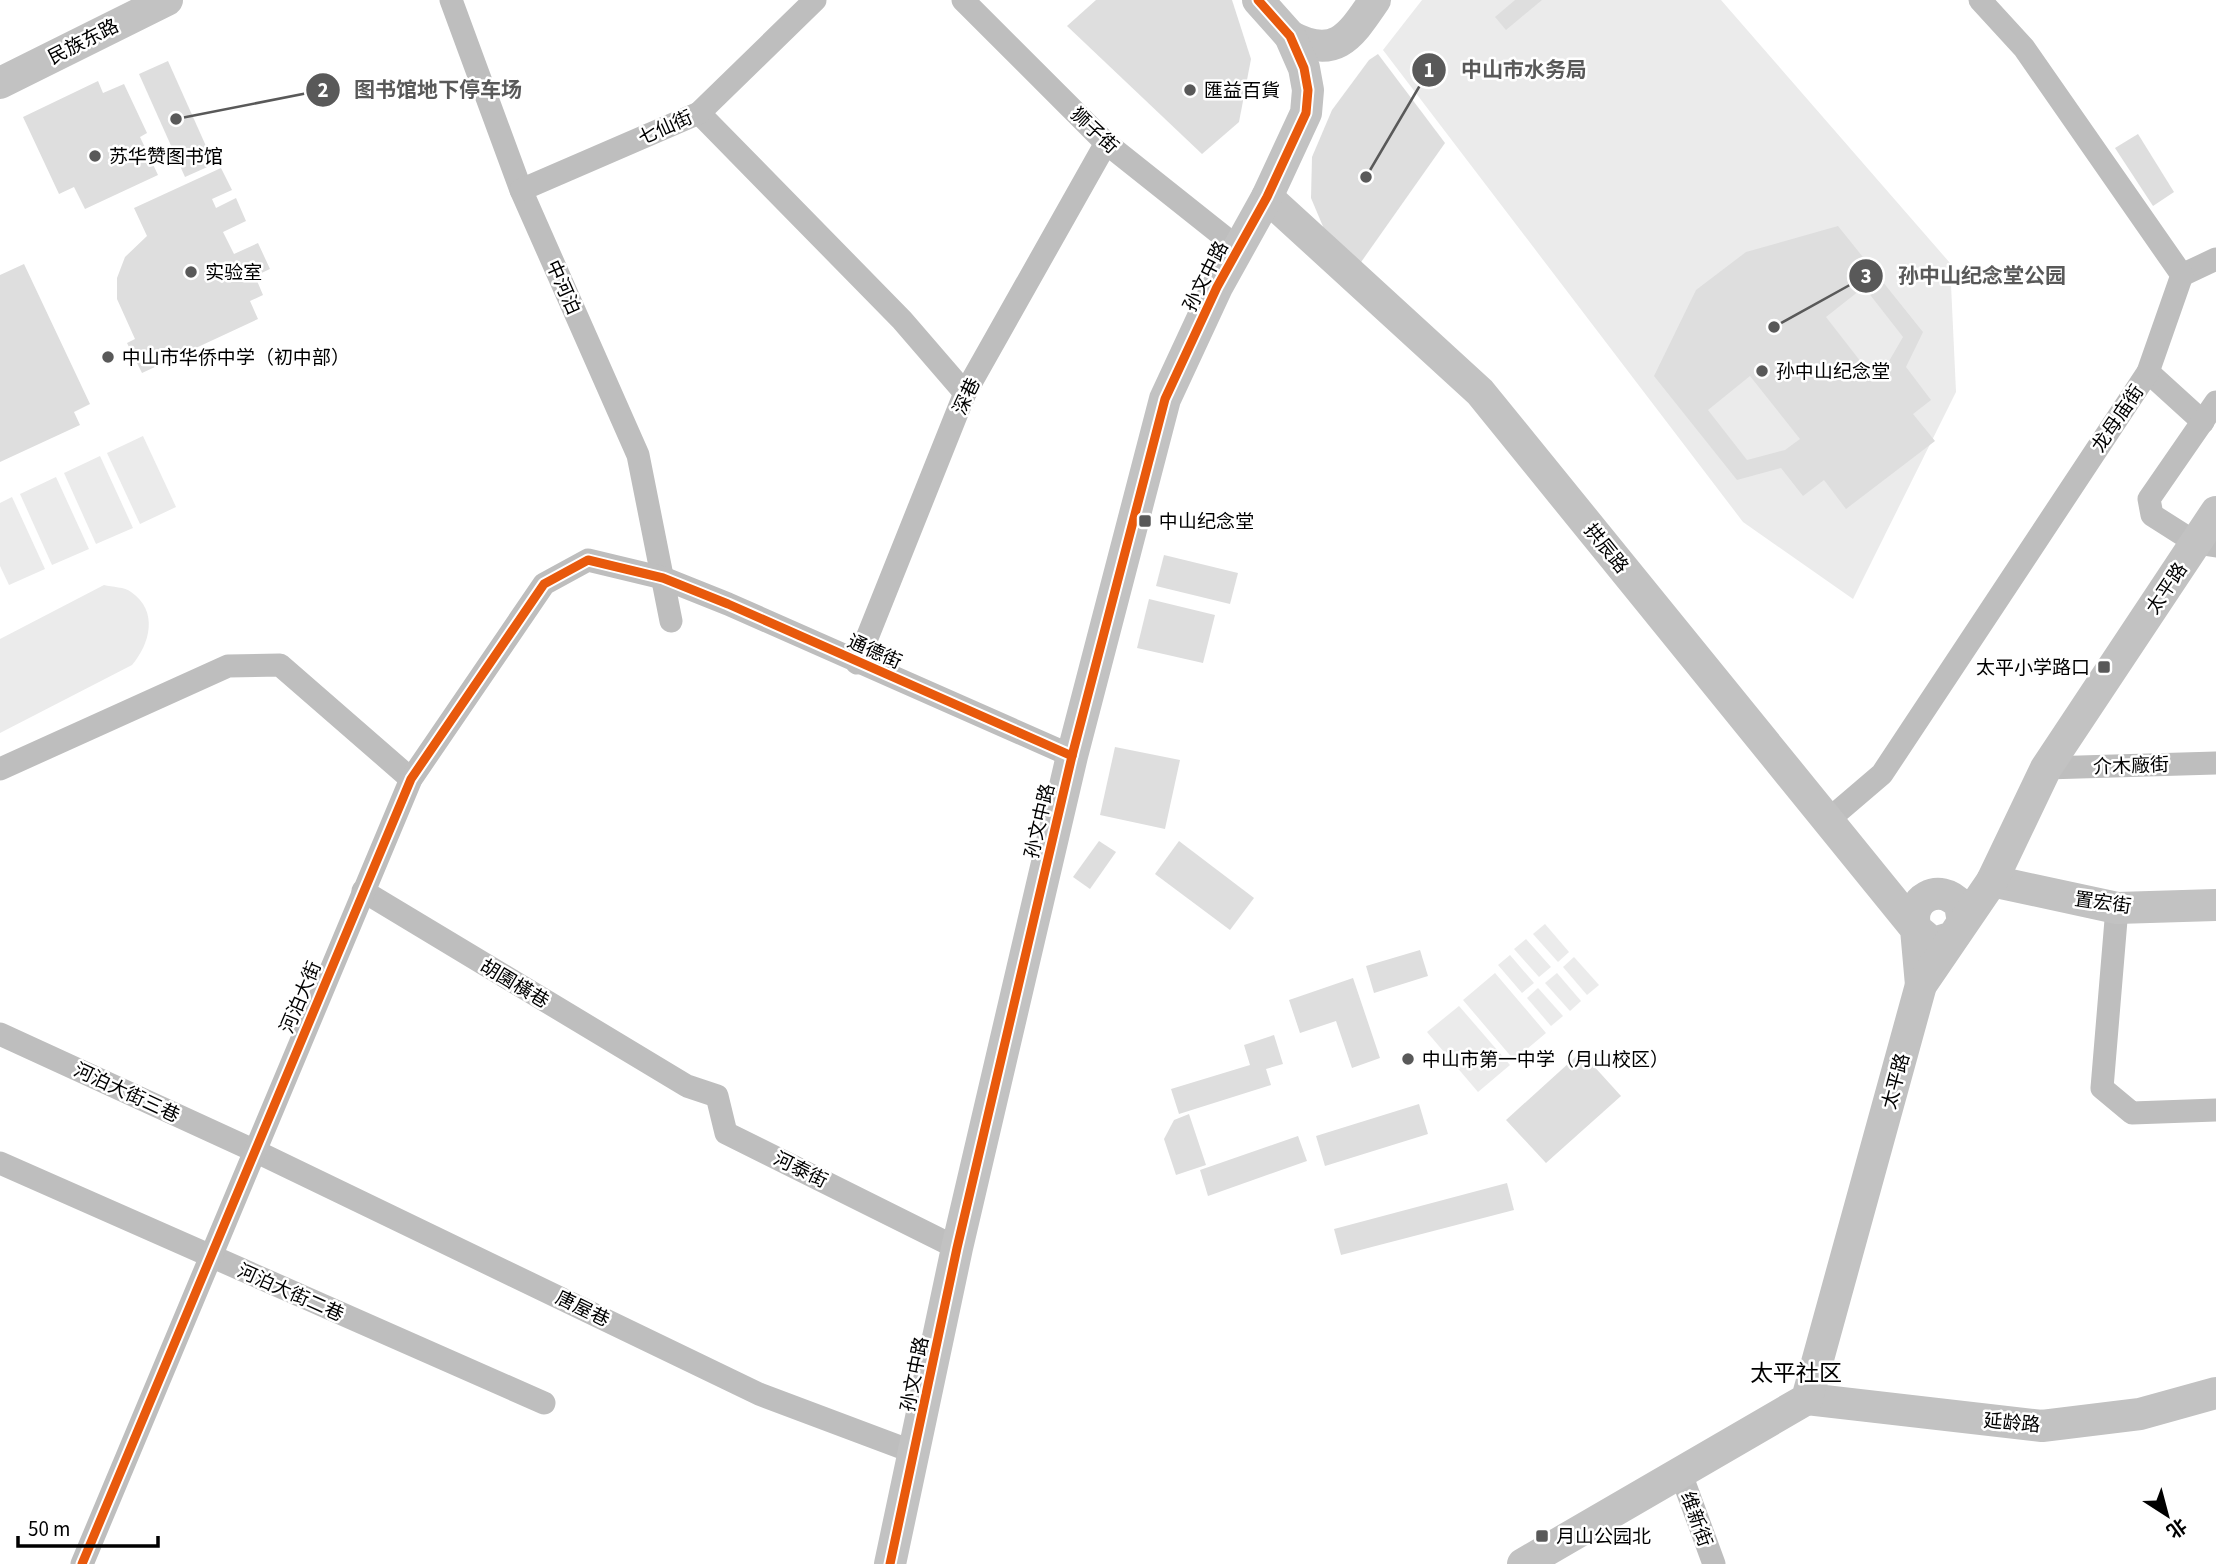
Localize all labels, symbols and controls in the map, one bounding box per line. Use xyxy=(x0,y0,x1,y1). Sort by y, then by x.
street label: 民族东路 xyxy=(44,13,124,72)
callout: 中山市水务局 xyxy=(1412,49,1601,91)
text: 1 xyxy=(1423,55,1435,85)
text: 中山市水务局 xyxy=(1461,55,1587,85)
callout: 图书馆地下停车场 xyxy=(305,69,536,111)
text: 2 xyxy=(317,75,329,105)
text: 图书馆地下停车场 xyxy=(354,75,522,105)
place label: 匯益百貨 xyxy=(1204,78,1280,105)
marker: 匯益百貨 xyxy=(1182,82,1198,98)
street label: 狮子街 xyxy=(1064,102,1124,160)
street label: 七仙街 xyxy=(634,104,697,152)
place label: 苏华赞图书馆 xyxy=(109,144,223,171)
marker: 苏华赞图书馆 xyxy=(87,148,103,164)
street label: 孙文中路 xyxy=(1177,237,1236,317)
callout: 孙中山纪念堂公园 xyxy=(1849,255,2080,297)
street label: 中河泊 xyxy=(539,256,587,319)
place label: 实验室 xyxy=(205,260,262,287)
text: 3 xyxy=(1860,261,1872,291)
text: 孙中山纪念堂公园 xyxy=(1898,261,2066,291)
marker: 实验室 xyxy=(183,264,199,280)
place label: 中山市华侨中学（初中部） xyxy=(122,345,350,372)
marker: 中山市华侨中学（初中部） xyxy=(100,349,116,365)
place label: 孙中山纪念堂 xyxy=(1776,359,1890,386)
marker: 孙中山纪念堂 xyxy=(1754,363,1770,379)
street label: 深巷 xyxy=(947,374,988,420)
street label: 龙母庙街 xyxy=(2086,380,2151,458)
place label: 中山纪念堂 xyxy=(1159,509,1254,536)
marker: 中山纪念堂 xyxy=(1137,513,1153,529)
street label: 拱辰路 xyxy=(1577,518,1634,580)
street label: 太平路 xyxy=(2140,558,2194,620)
street label: 通德街 xyxy=(843,628,906,676)
place label: 太平小学路口 xyxy=(1976,655,2090,682)
marker: 太平小学路口 xyxy=(2096,659,2112,675)
street label: 介木廠街 xyxy=(2093,752,2170,781)
street label: 孙文中路 xyxy=(1019,781,1062,861)
street label: 置宏街 xyxy=(2073,886,2133,921)
street label: 胡園橫巷 xyxy=(475,953,554,1015)
street label: 河泊大街 xyxy=(274,957,329,1038)
place label: 中山市第一中学（月山校区） xyxy=(1422,1047,1669,1074)
street label: 太平路 xyxy=(1876,1050,1917,1112)
marker: 中山市第一中学（月山校区） xyxy=(1400,1051,1416,1067)
street label: 河泊大街三巷 xyxy=(69,1057,184,1130)
street label: 河泰街 xyxy=(769,1146,832,1195)
street label: 河泊大街二巷 xyxy=(233,1258,348,1329)
street label: 唐屋巷 xyxy=(551,1285,614,1334)
street label: 孙文中路 xyxy=(895,1334,936,1414)
district label: 太平社区 xyxy=(1750,1357,1842,1390)
street label: 延龄路 xyxy=(1982,1408,2041,1439)
north arrow xyxy=(2132,1480,2202,1550)
street label: 维新街 xyxy=(1673,1488,1718,1551)
scale bar xyxy=(18,1504,158,1548)
text: 北 xyxy=(2160,1511,2192,1544)
text: 50 m xyxy=(28,1514,70,1544)
place label: 月山公园北 xyxy=(1556,1524,1651,1551)
marker: 月山公园北 xyxy=(1534,1528,1550,1544)

